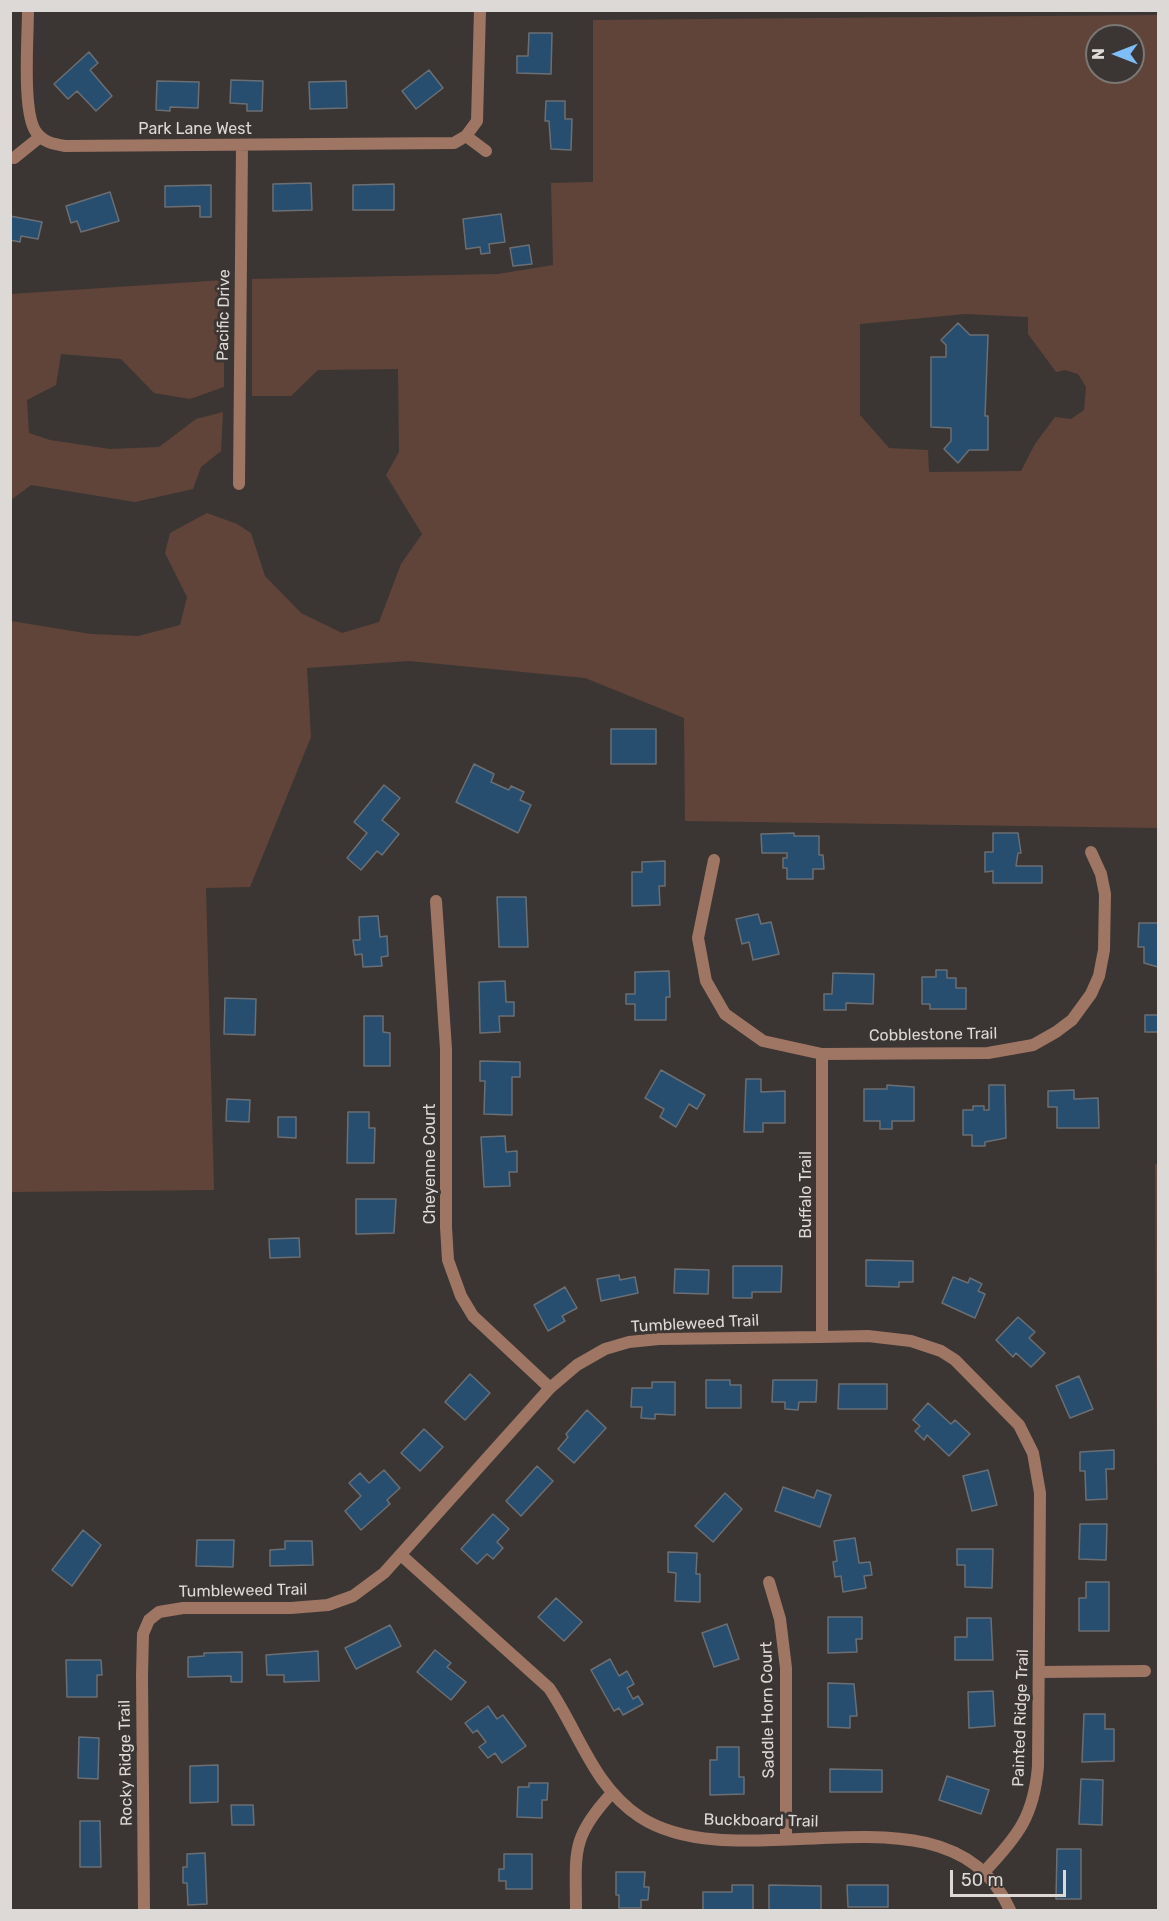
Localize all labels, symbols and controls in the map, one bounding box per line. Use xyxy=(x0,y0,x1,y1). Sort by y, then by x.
north arrow xyxy=(1085,24,1145,84)
text: N xyxy=(1089,48,1108,60)
street label: Park Lane West xyxy=(138,119,252,139)
street label: Pacific Drive xyxy=(214,269,234,361)
street label: Cobblestone Trail xyxy=(869,1024,997,1046)
street label: Cheyenne Court xyxy=(420,1104,440,1224)
street label: Buffalo Trail xyxy=(796,1151,816,1239)
street label: Tumbleweed Trail xyxy=(630,1311,760,1337)
street label: Tumbleweed Trail xyxy=(179,1580,307,1602)
street label: Saddle Horn Court xyxy=(757,1641,779,1779)
street label: Painted Ridge Trail xyxy=(1009,1649,1033,1787)
street label: Rocky Ridge Trail xyxy=(115,1700,137,1826)
street label: Buckboard Trail xyxy=(703,1810,819,1832)
scale bar xyxy=(953,1858,1068,1896)
text: 50 m xyxy=(961,1869,1004,1891)

